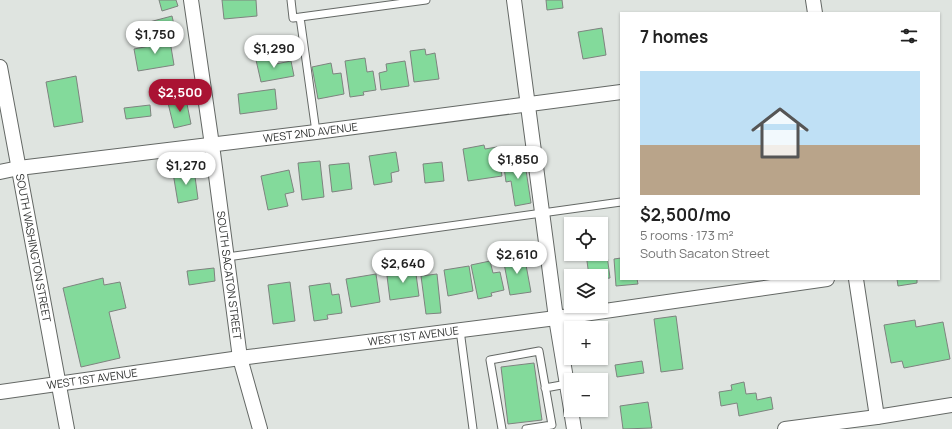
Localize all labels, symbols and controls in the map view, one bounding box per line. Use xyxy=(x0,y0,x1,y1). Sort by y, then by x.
pin: $1,750 xyxy=(122,21,188,55)
text: $1,750 xyxy=(135,25,175,43)
text: 7 homes xyxy=(640,25,708,48)
icon: filters xyxy=(898,25,920,47)
pin: $1,290 xyxy=(241,35,307,69)
text: $1,290 xyxy=(253,39,295,57)
pin: $2,500 xyxy=(147,79,213,113)
text: $2,500 xyxy=(158,83,202,101)
icon: home xyxy=(744,97,816,169)
street label: WEST 2ND AVENUE xyxy=(262,119,359,145)
pin: $1,850 xyxy=(485,146,551,180)
text: $1,850 xyxy=(497,150,539,168)
pin: $1,270 xyxy=(153,152,219,186)
text: $1,270 xyxy=(166,156,206,174)
street label: SOUTH WASHINGTON STREET xyxy=(13,172,55,324)
text: $2,500/mo xyxy=(640,203,731,226)
street label: SOUTH SACATON STREET xyxy=(214,210,246,341)
map controls xyxy=(564,217,608,417)
button: locate xyxy=(564,217,608,261)
text: 5 rooms · 173 m² xyxy=(640,226,734,244)
pin: $2,610 xyxy=(484,241,550,275)
text: South Sacaton Street xyxy=(640,244,770,262)
text: $2,610 xyxy=(496,245,538,263)
pin: $2,640 xyxy=(370,250,436,284)
text: $2,640 xyxy=(381,254,425,272)
button: layers xyxy=(564,269,608,313)
button: + xyxy=(564,321,608,365)
street label: WEST 1ST AVENUE xyxy=(367,322,460,349)
street label: WEST 1ST AVENUE xyxy=(46,365,138,392)
button: − xyxy=(564,373,608,417)

